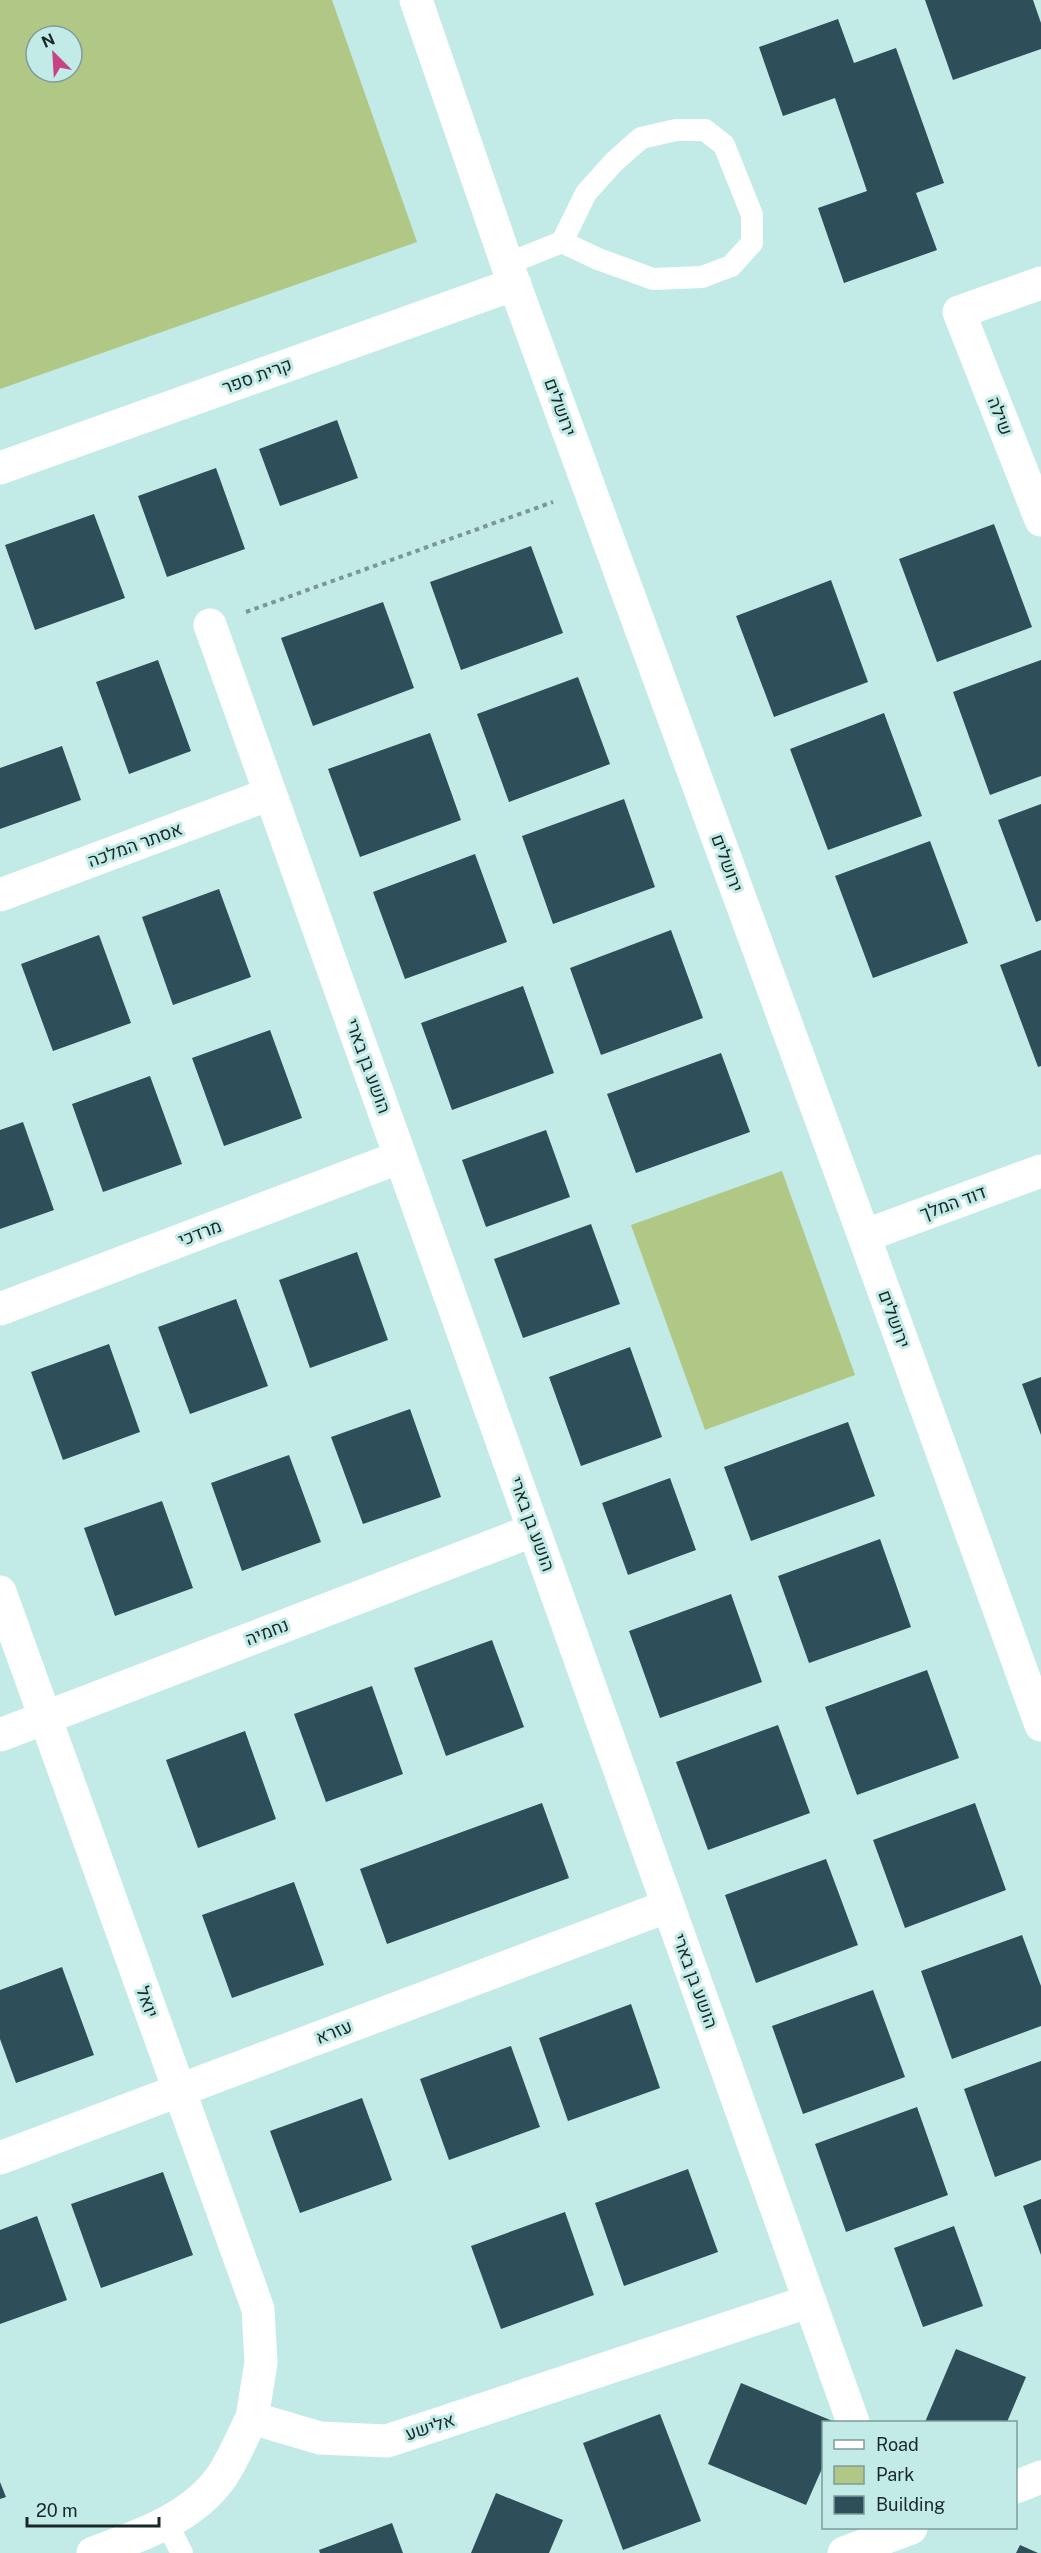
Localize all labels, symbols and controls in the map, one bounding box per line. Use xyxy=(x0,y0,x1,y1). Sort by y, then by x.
north arrow xyxy=(24,24,84,84)
text: N xyxy=(39,30,58,52)
street label: קרית ספר xyxy=(219,353,295,398)
street label: ירושלים xyxy=(540,375,581,439)
street label: שילה xyxy=(984,394,1017,438)
street label: אסתר המלכה xyxy=(85,818,185,871)
street label: ירושלים xyxy=(707,831,748,895)
street label: הושע בן בארי xyxy=(342,1016,395,1116)
street label: דוד המלך xyxy=(917,1181,989,1224)
street label: מרדכי xyxy=(175,1215,224,1250)
street label: ירושלים xyxy=(874,1287,915,1351)
street label: הושע בן בארי xyxy=(506,1474,559,1574)
street label: נחמיה xyxy=(242,1614,292,1649)
street label: הושע בן בארי xyxy=(669,1931,722,2031)
street label: יואל xyxy=(132,1983,163,2020)
street label: עזרא xyxy=(313,2015,355,2048)
street label: אלישע xyxy=(402,2409,457,2444)
legend xyxy=(822,2421,1017,2529)
text: Road xyxy=(876,2434,919,2455)
text: Park xyxy=(876,2464,914,2485)
scale bar xyxy=(27,2490,159,2528)
text: Building xyxy=(876,2494,945,2515)
text: 20 m xyxy=(36,2500,78,2521)

